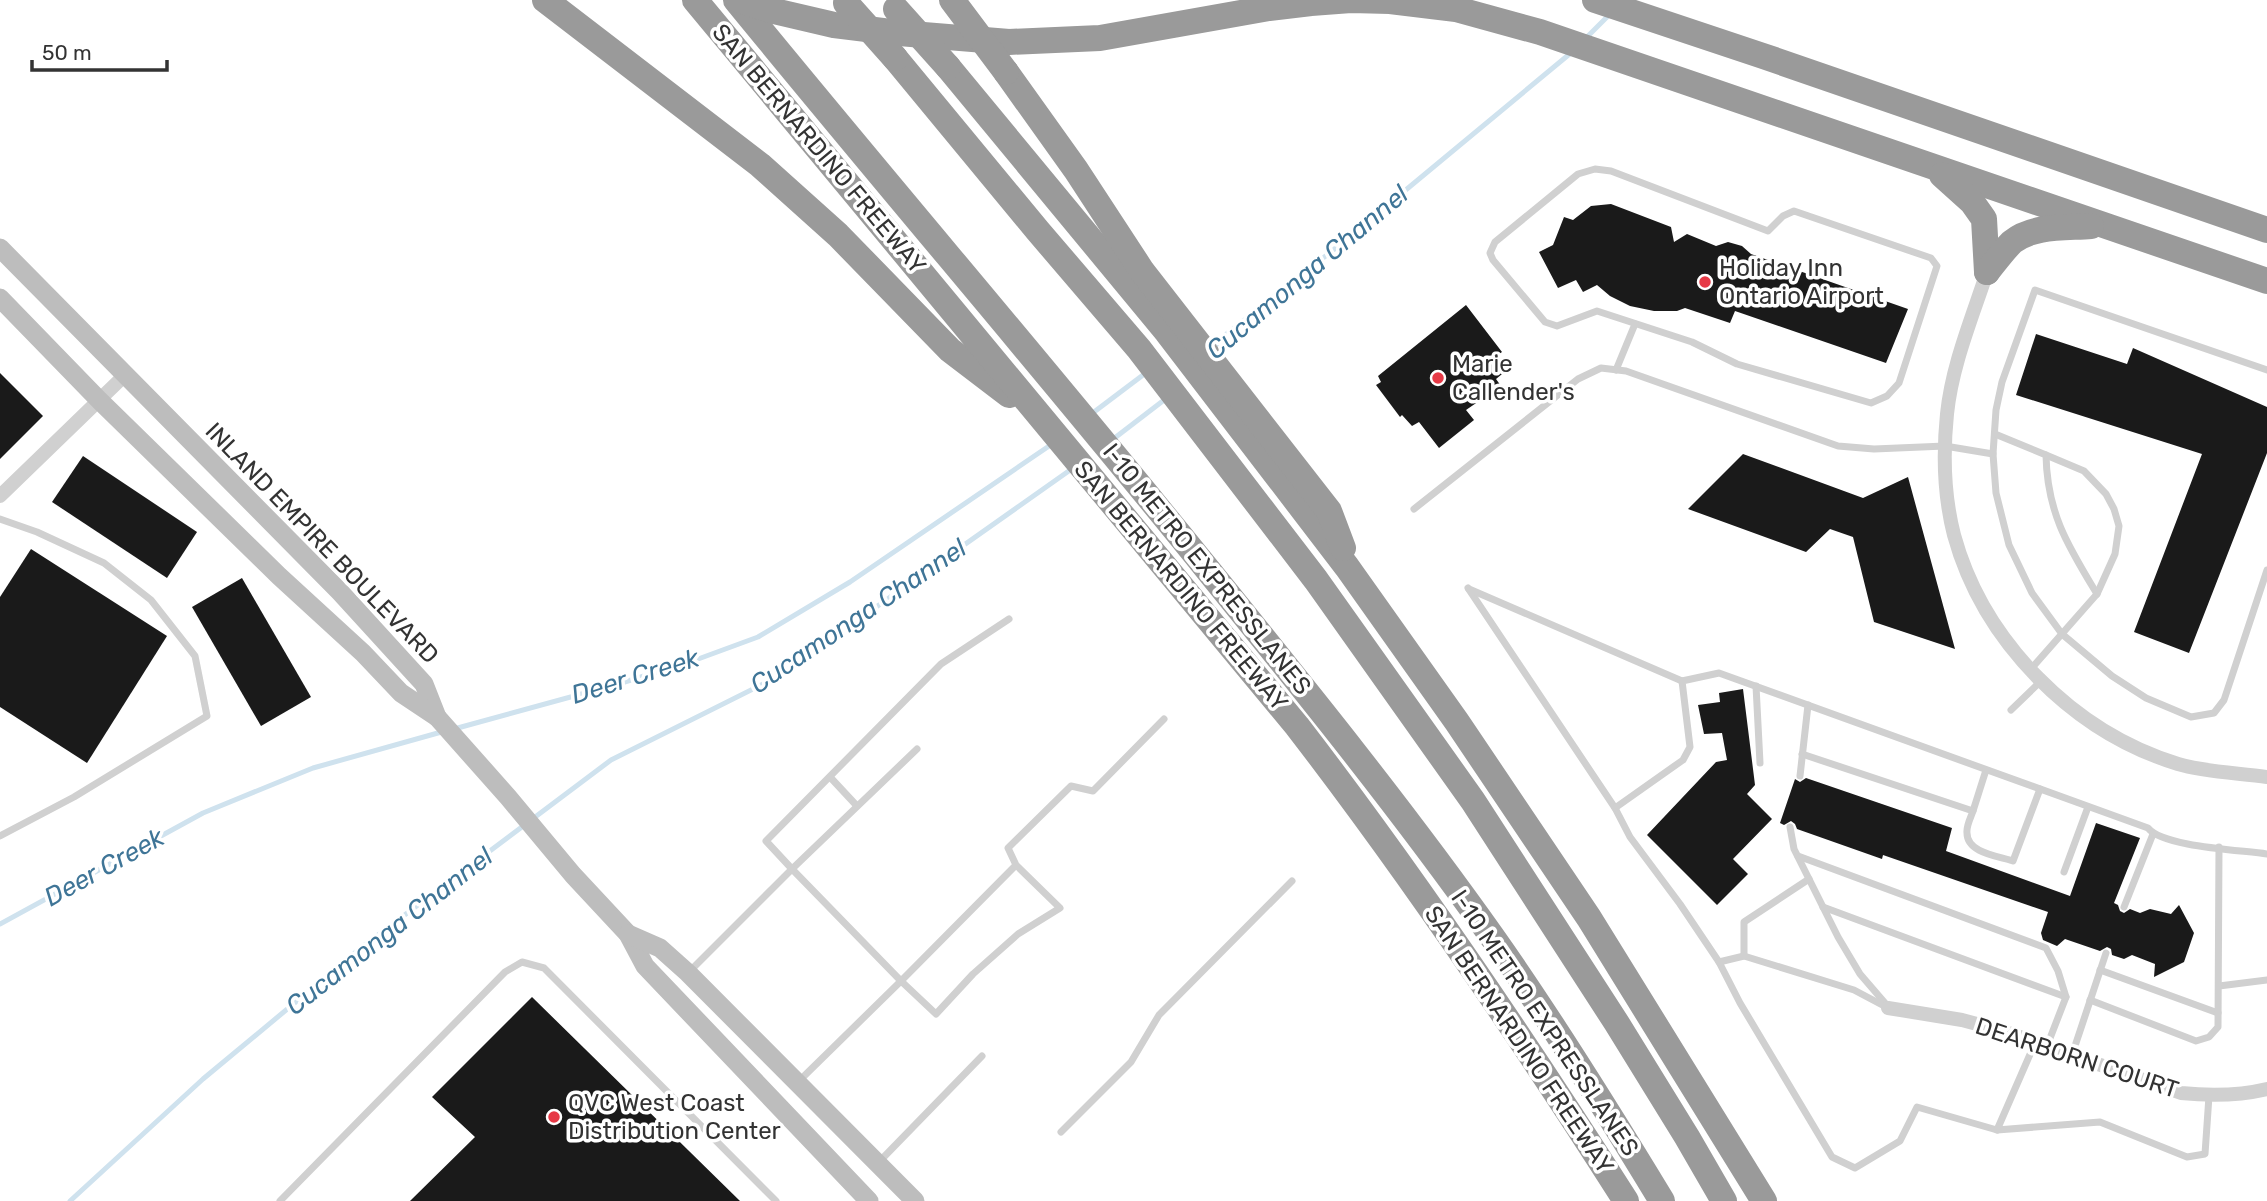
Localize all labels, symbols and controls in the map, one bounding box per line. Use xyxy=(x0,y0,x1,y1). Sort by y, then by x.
street label: SAN BERNARDINO FREEWAY xyxy=(706,18,932,280)
scale bar xyxy=(32,28,166,72)
text: 50 m xyxy=(42,40,92,65)
water label: Cucamonga Channel xyxy=(1200,178,1415,366)
place label: Holiday Inn Ontario Airport xyxy=(1719,254,1884,310)
marker: Holiday Inn Ontario Airport xyxy=(1697,274,1713,290)
place label: Marie Callender's xyxy=(1452,350,1575,406)
marker: Marie Callender's xyxy=(1430,370,1446,386)
street label: INLAND EMPIRE BOULEVARD xyxy=(200,417,444,669)
street label: I-10 METRO EXPRESSLANES xyxy=(1097,438,1317,700)
street label: SAN BERNARDINO FREEWAY xyxy=(1068,455,1294,717)
water label: Cucamonga Channel xyxy=(744,532,973,700)
water label: Deer Creek xyxy=(567,642,703,711)
water label: Deer Creek xyxy=(39,822,170,913)
water label: Cucamonga Channel xyxy=(280,841,500,1022)
street label: I-10 METRO EXPRESSLANES xyxy=(1445,885,1645,1161)
street label: SAN BERNARDINO FREEWAY xyxy=(1419,901,1619,1179)
street label: DEARBORN COURT xyxy=(1972,1012,2182,1104)
place label: QVC West Coast Distribution Center xyxy=(568,1089,781,1145)
marker: QVC West Coast Distribution Center xyxy=(546,1109,562,1125)

